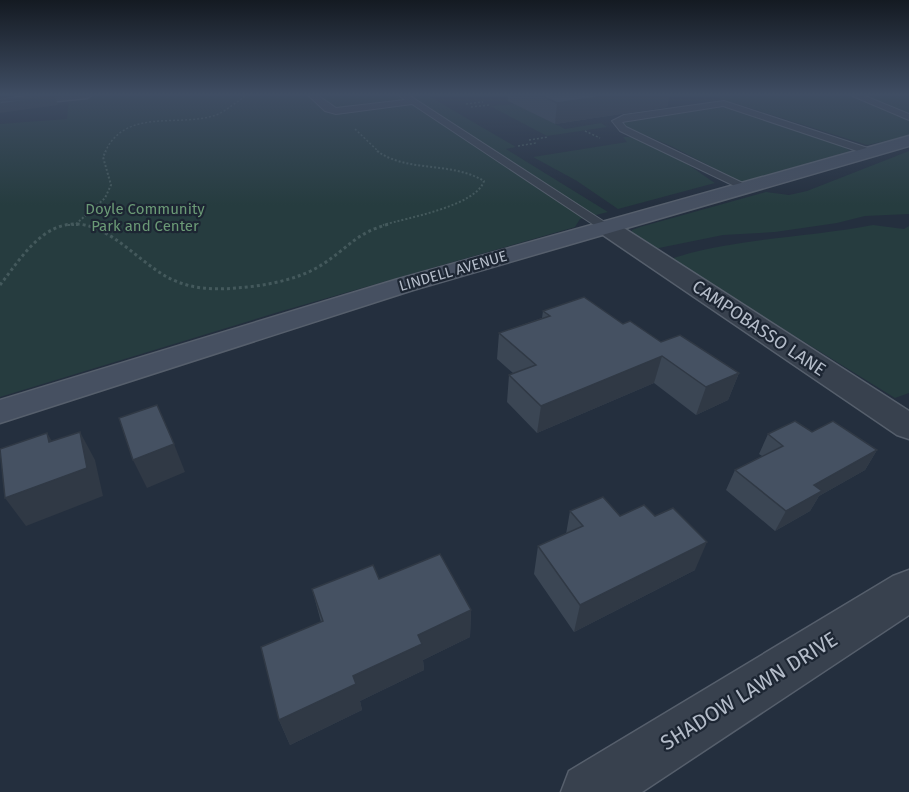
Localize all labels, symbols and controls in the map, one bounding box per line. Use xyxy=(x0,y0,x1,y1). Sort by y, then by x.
park label: Doyle Community Park and Center xyxy=(85,200,205,235)
street label: LINDELL AVENUE xyxy=(397,247,509,295)
street label: CAMPOBASSO LANE xyxy=(688,275,830,381)
street label: SHADOW LAWN DRIVE xyxy=(656,626,842,756)

